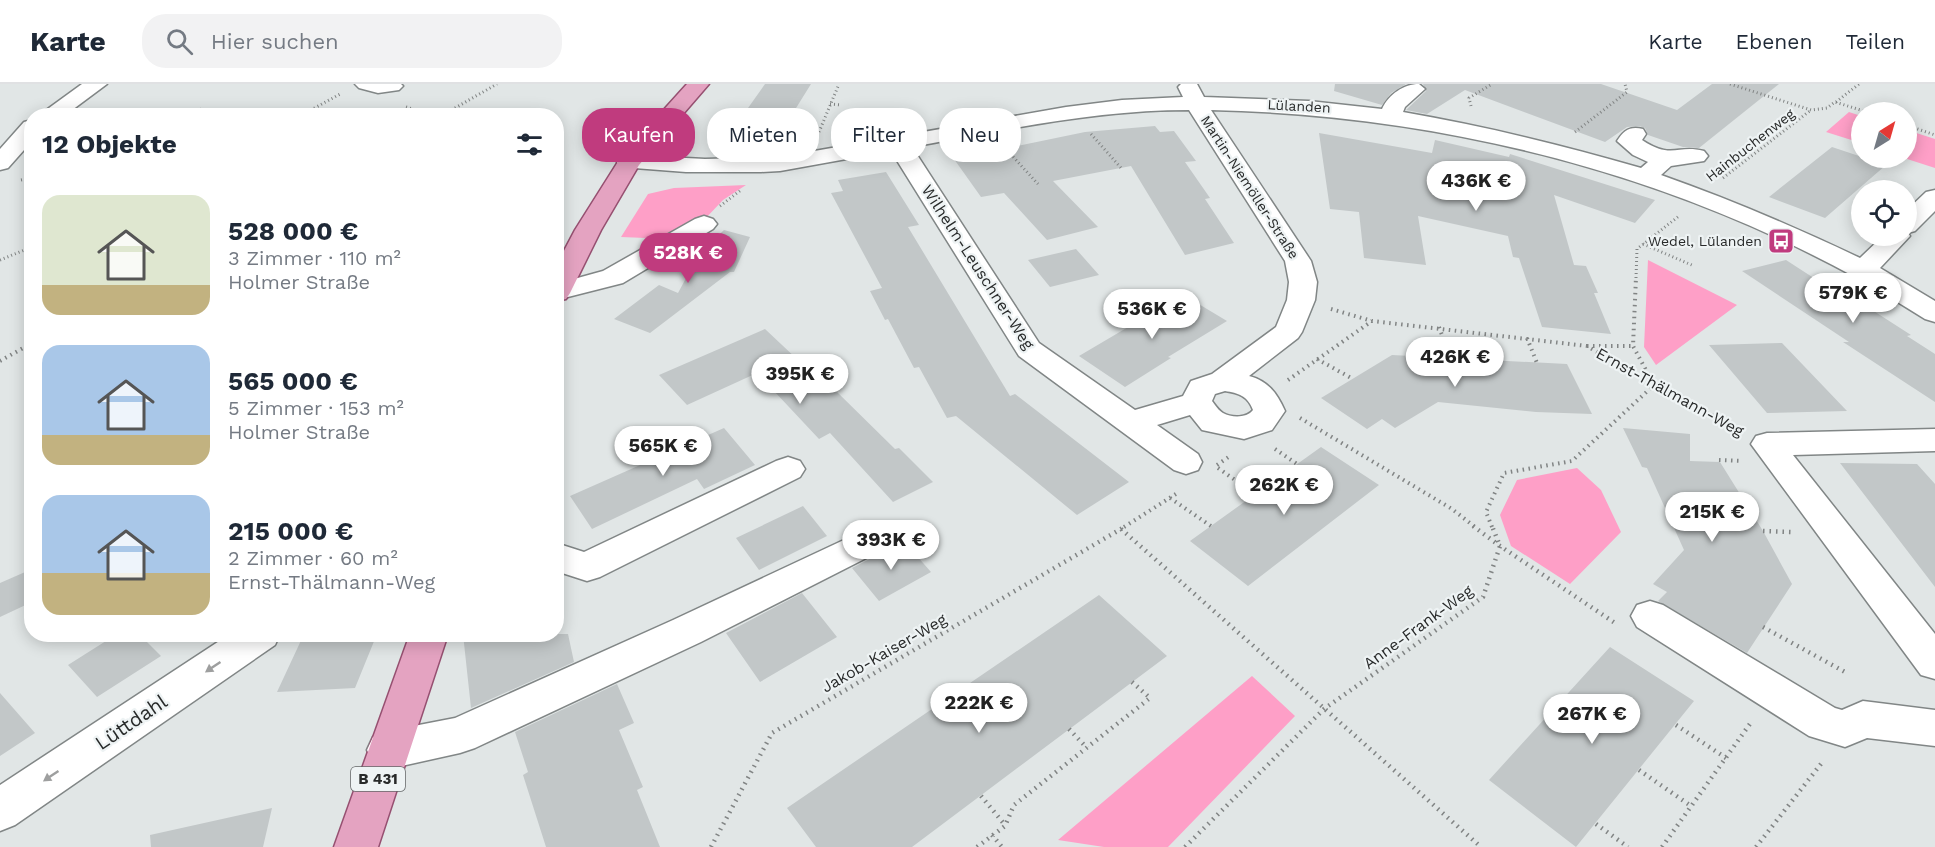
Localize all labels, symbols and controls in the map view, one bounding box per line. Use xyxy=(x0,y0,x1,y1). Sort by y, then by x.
search box xyxy=(142,14,562,68)
text: Karte xyxy=(30,25,106,58)
icon: search xyxy=(163,25,196,58)
text: Hier suchen xyxy=(211,29,339,54)
text: Karte xyxy=(1648,29,1703,54)
text: Ebenen xyxy=(1736,29,1812,54)
text: Teilen xyxy=(1845,29,1905,54)
street label: Lülanden xyxy=(1267,96,1331,116)
north arrow xyxy=(1851,102,1917,168)
map controls xyxy=(1851,102,1917,246)
street label: Hainbuchenweg xyxy=(1702,105,1798,185)
chip: Kaufen xyxy=(582,108,695,162)
chip: Mieten xyxy=(707,108,819,162)
chip: Filter xyxy=(831,108,927,162)
chip: Neu xyxy=(939,108,1021,162)
street label: Martin-Niemöller-Straße xyxy=(1198,112,1302,262)
icon: filters xyxy=(513,128,546,161)
text: 12 Objekte xyxy=(42,129,177,159)
pin: 436K € xyxy=(1427,161,1525,212)
text: 436K € xyxy=(1441,168,1511,192)
button: locate xyxy=(1851,180,1917,246)
street label: Wilhelm-Leuschner-Weg xyxy=(918,181,1039,353)
text: 528 000 € xyxy=(228,216,358,246)
icon: home xyxy=(90,219,162,291)
bus stop icon: Wedel, Lülanden xyxy=(1766,226,1796,256)
pin: 528K € xyxy=(639,233,737,284)
place label: Wedel, Lülanden xyxy=(1648,233,1762,249)
text: 528K € xyxy=(653,240,723,264)
text: 3 Zimmer · 110 m² xyxy=(228,246,401,270)
text: Holmer Straße xyxy=(228,270,370,294)
pin: 579K € xyxy=(1804,273,1902,324)
text: 579K € xyxy=(1818,280,1888,304)
pin: 536K € xyxy=(1103,289,1201,340)
text: 536K € xyxy=(1117,296,1187,320)
pin: 426K € xyxy=(1406,337,1504,388)
text: 426K € xyxy=(1420,344,1490,368)
street label: Ernst-Thälmann-Weg xyxy=(1593,344,1748,441)
pin: 395K € xyxy=(751,354,849,405)
text: 395K € xyxy=(765,361,835,385)
text: 565 000 € xyxy=(228,366,358,396)
icon: home xyxy=(90,369,162,441)
text: 5 Zimmer · 153 m² xyxy=(228,396,404,420)
text: Holmer Straße xyxy=(228,420,370,444)
pin: 565K € xyxy=(614,426,712,477)
text: 565K € xyxy=(628,433,698,457)
pin: 262K € xyxy=(1235,465,1333,516)
text: 262K € xyxy=(1249,472,1319,496)
pin: 215K € xyxy=(1663,492,1761,543)
text: 215K € xyxy=(1679,499,1745,523)
text: 215 000 € xyxy=(228,516,353,546)
icon: home xyxy=(90,519,162,591)
pin: 393K € xyxy=(842,520,940,571)
text: 393K € xyxy=(856,527,926,551)
text: 2 Zimmer · 60 m² xyxy=(228,546,398,570)
text: Ernst-Thälmann-Weg xyxy=(228,570,435,594)
street label: Anne-Frank-Weg xyxy=(1360,581,1477,673)
street label: Jakob-Kaiser-Weg xyxy=(818,609,950,697)
one-way arrow xyxy=(205,661,221,673)
pin: 222K € xyxy=(930,683,1028,734)
street label: Lüttdahl xyxy=(90,689,172,755)
text: 222K € xyxy=(944,690,1014,714)
pin: 267K € xyxy=(1543,694,1641,745)
text: 267K € xyxy=(1557,701,1627,725)
road number: B 431 xyxy=(351,767,405,791)
one-way arrow xyxy=(43,770,59,782)

